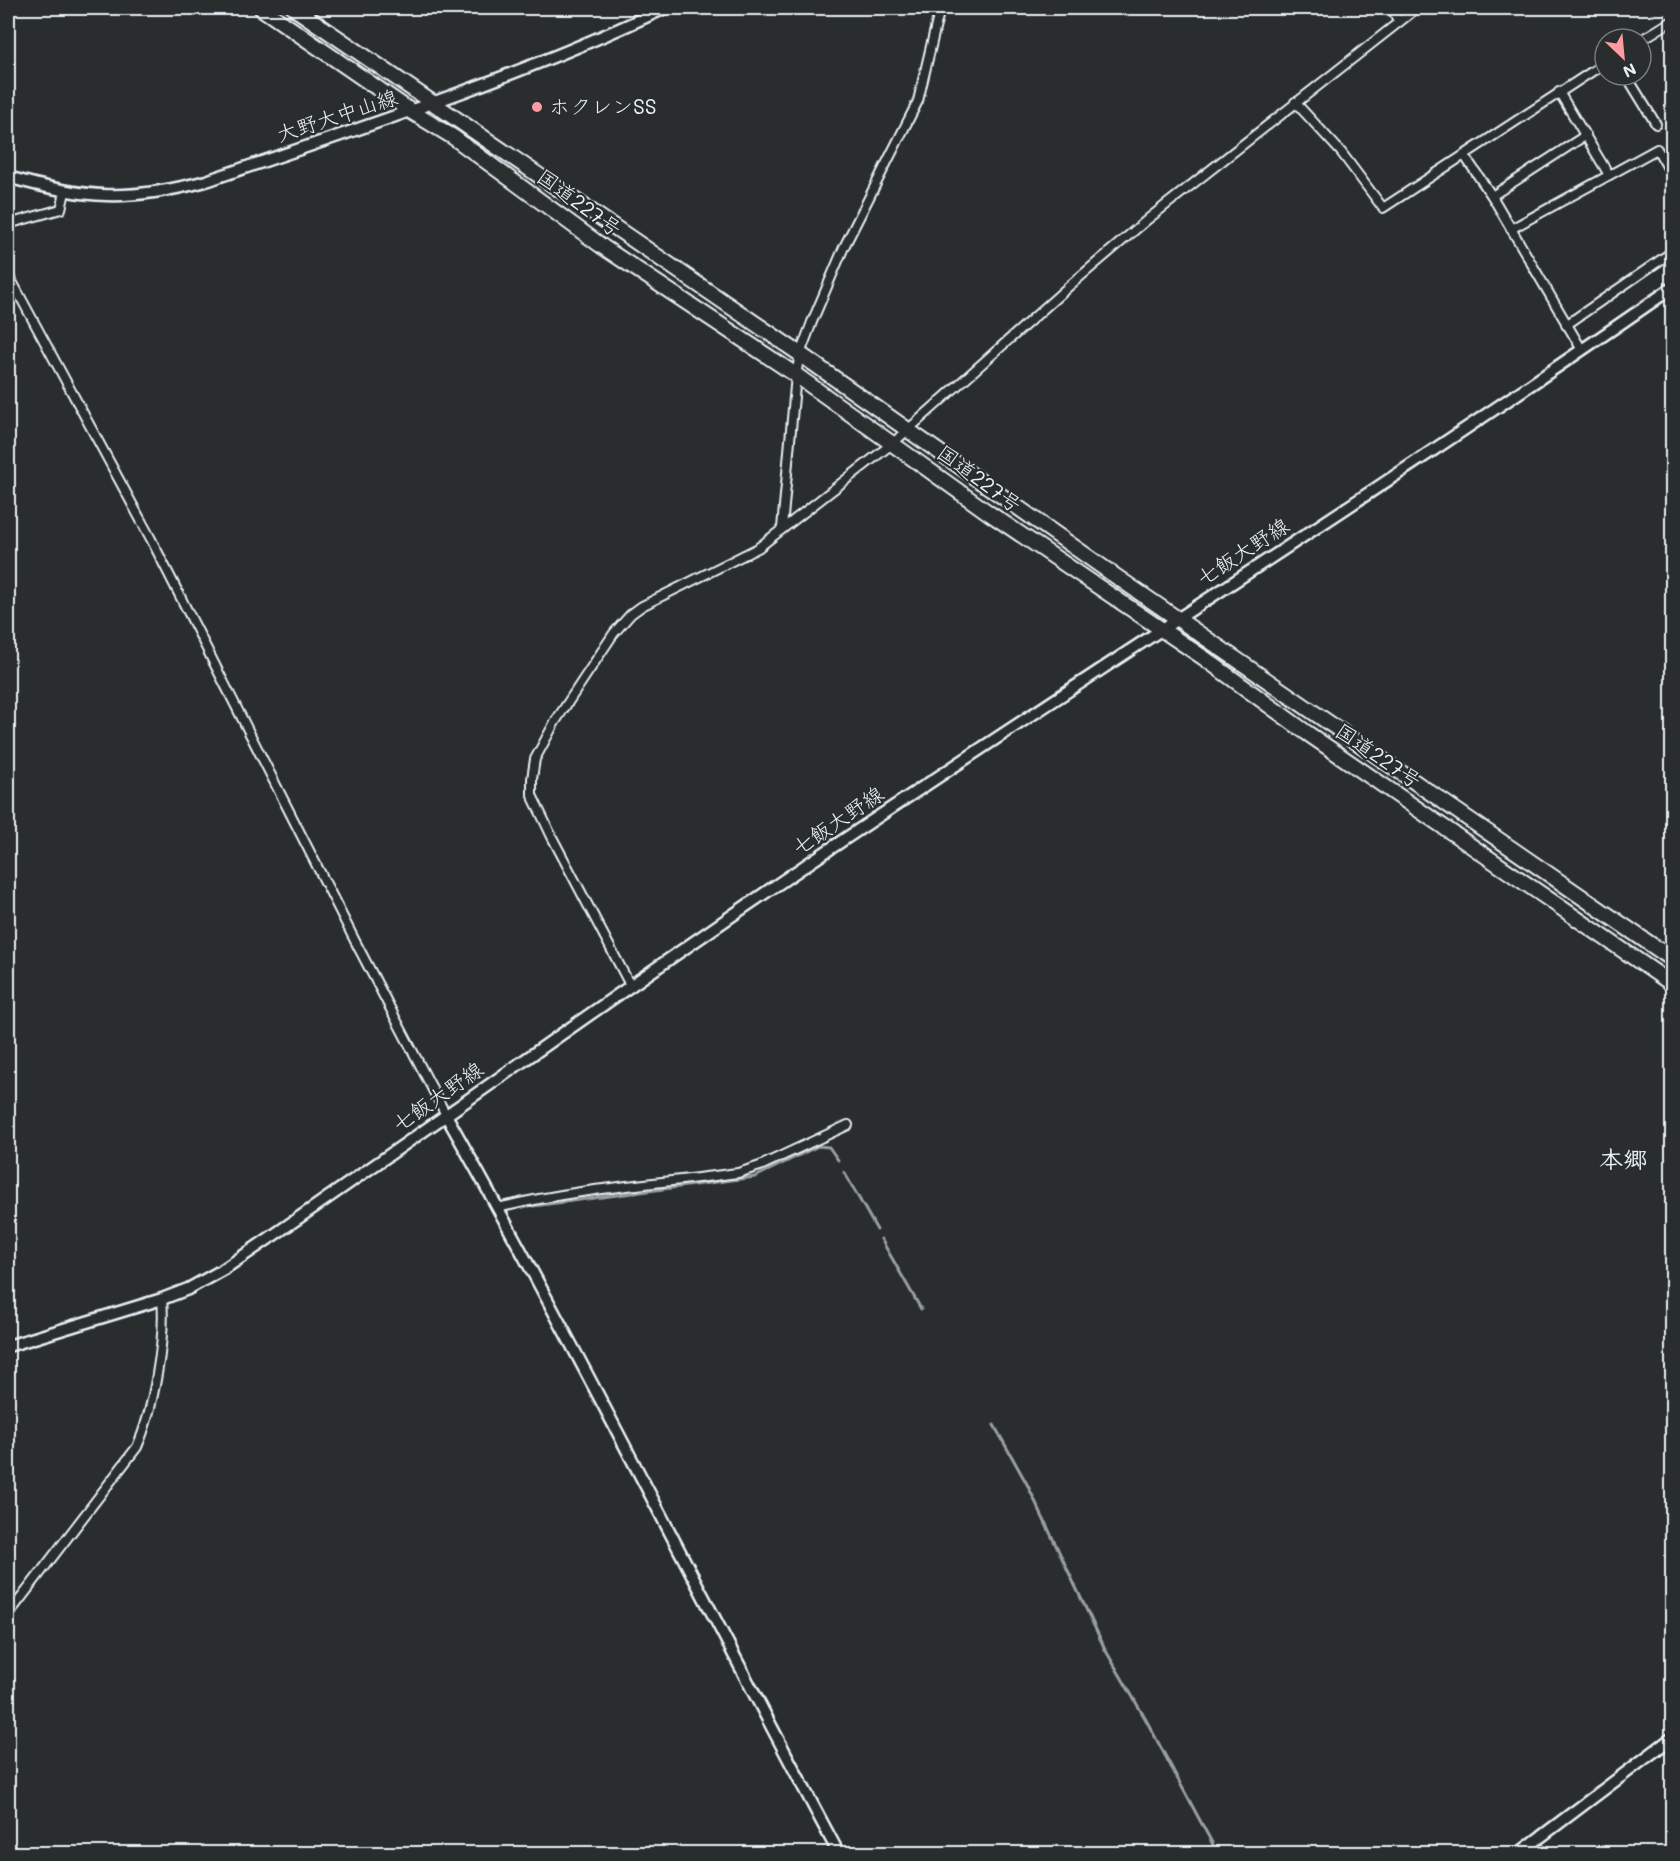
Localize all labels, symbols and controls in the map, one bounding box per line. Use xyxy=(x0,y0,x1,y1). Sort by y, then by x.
north arrow xyxy=(1593,27,1653,87)
text: N xyxy=(1620,59,1640,83)
street label: 大野大中山線 xyxy=(272,82,401,147)
place label: ホクレンSS xyxy=(549,92,657,119)
marker: ホクレンSS xyxy=(530,100,544,114)
street label: 国道227号 xyxy=(532,162,627,242)
street label: 国道227号 xyxy=(932,438,1027,518)
street label: 七飯大野線 xyxy=(1191,511,1294,591)
street label: 国道227号 xyxy=(1331,716,1427,793)
street label: 七飯大野線 xyxy=(786,779,888,860)
street label: 七飯大野線 xyxy=(386,1055,488,1137)
district label: 本郷 xyxy=(1599,1143,1647,1174)

